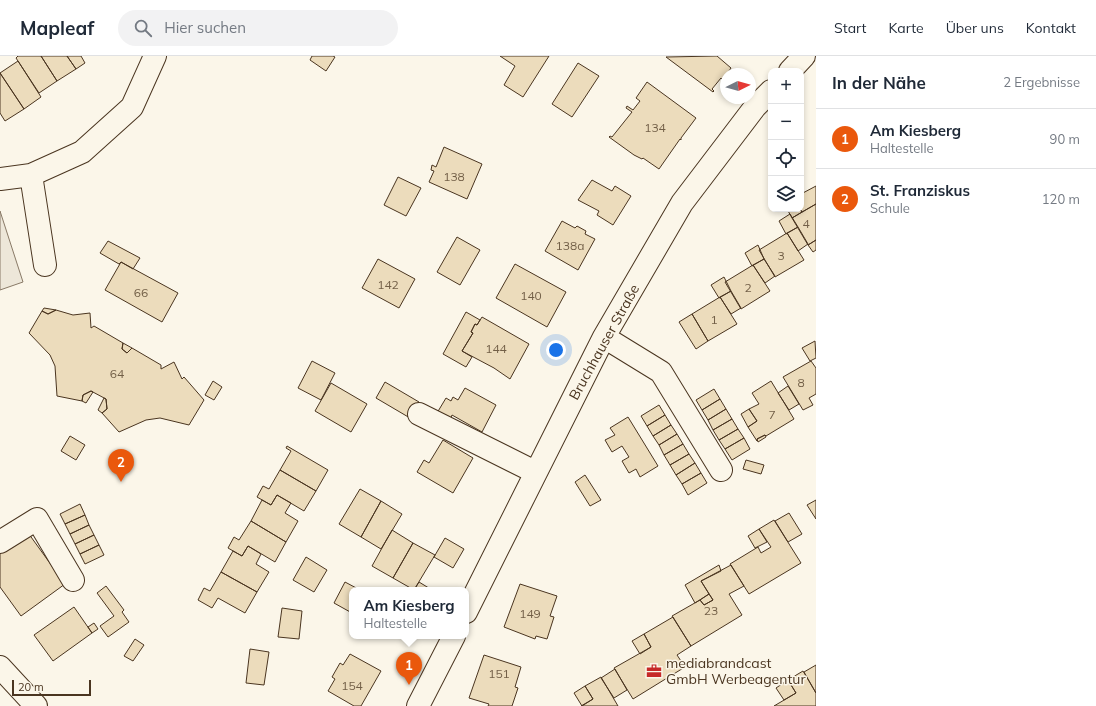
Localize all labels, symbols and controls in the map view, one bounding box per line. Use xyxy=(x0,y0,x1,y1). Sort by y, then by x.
search box xyxy=(118,10,398,46)
text: Mapleaf xyxy=(20,16,94,40)
icon: search xyxy=(132,17,154,39)
text: Hier suchen xyxy=(164,18,246,37)
text: Start xyxy=(834,19,866,37)
text: Karte xyxy=(888,19,924,37)
text: Über uns xyxy=(946,19,1004,37)
text: Kontakt xyxy=(1026,19,1076,37)
north arrow xyxy=(720,68,756,104)
map controls xyxy=(768,68,804,212)
button: + xyxy=(768,68,804,104)
text: In der Nähe xyxy=(832,72,926,93)
text: 2 Ergebnisse xyxy=(1003,74,1080,90)
button: − xyxy=(768,104,804,140)
house number: 134 xyxy=(644,120,666,135)
text: Am Kiesberg xyxy=(870,121,961,140)
text: 1 xyxy=(841,131,849,147)
text: 90 m xyxy=(1050,131,1080,147)
button: locate xyxy=(768,140,804,176)
text: Haltestelle xyxy=(870,140,934,156)
house number: 138 xyxy=(443,169,465,184)
button: layers xyxy=(768,176,804,212)
text: St. Franziskus xyxy=(870,181,970,200)
text: 2 xyxy=(841,191,849,207)
text: 120 m xyxy=(1042,191,1080,207)
text: Schule xyxy=(870,200,910,216)
house number: 4 xyxy=(802,216,810,231)
house number: 138a xyxy=(556,238,584,253)
house number: 3 xyxy=(777,248,785,263)
house number: 142 xyxy=(377,277,399,292)
house number: 2 xyxy=(744,280,752,295)
street label: Bruchhauser Straße xyxy=(565,281,643,403)
house number: 66 xyxy=(134,285,148,300)
house number: 140 xyxy=(520,288,542,303)
house number: 1 xyxy=(710,312,718,327)
your location xyxy=(546,340,566,360)
house number: 144 xyxy=(485,341,507,356)
house number: 64 xyxy=(110,366,124,381)
house number: 8 xyxy=(797,375,805,390)
house number: 7 xyxy=(768,407,776,422)
pin: 2 xyxy=(108,449,134,482)
popup xyxy=(349,587,469,639)
text: Am Kiesberg xyxy=(363,596,455,615)
house number: 23 xyxy=(704,603,718,618)
house number: 149 xyxy=(519,606,541,621)
text: Haltestelle xyxy=(363,615,427,631)
pin: 1 xyxy=(396,652,422,685)
place label: mediabrandcast GmbH Werbeagentur xyxy=(666,654,806,688)
office icon: mediabrandcast GmbH Werbeagentur xyxy=(645,662,663,680)
house number: 151 xyxy=(488,666,510,681)
scale bar xyxy=(12,678,91,697)
house number: 154 xyxy=(341,678,363,693)
text: 20 m xyxy=(18,680,44,694)

